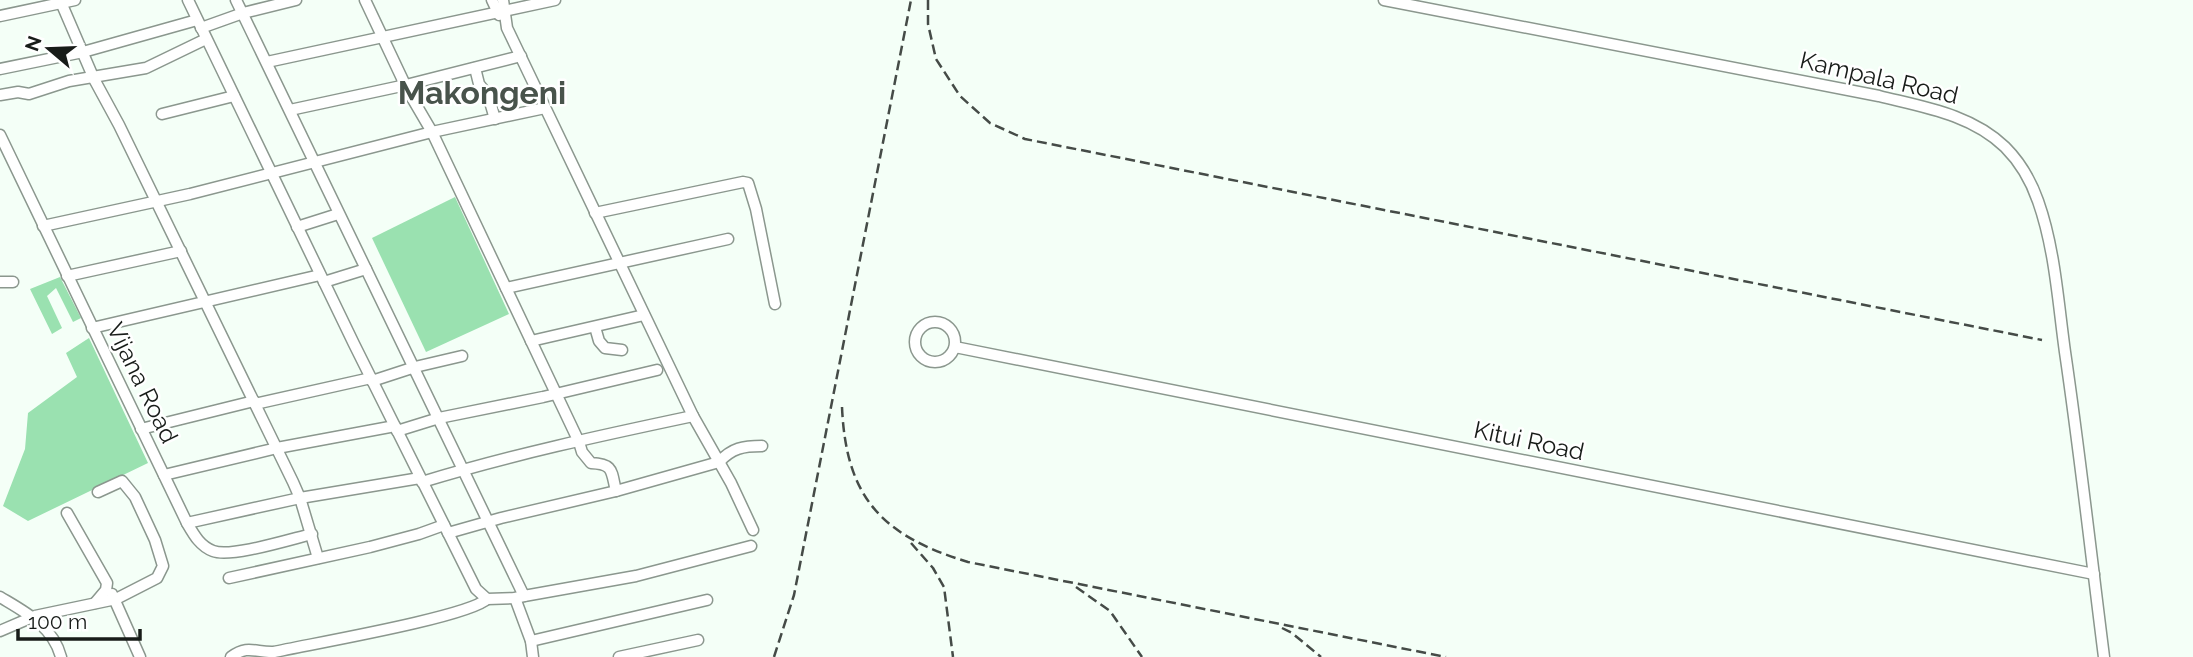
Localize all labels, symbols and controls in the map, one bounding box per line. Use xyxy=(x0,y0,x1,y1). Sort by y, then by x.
north arrow xyxy=(14,14,84,84)
text: N xyxy=(20,33,46,54)
street label: Kampala Road xyxy=(1797,45,1961,110)
district label: Makongeni xyxy=(398,74,566,111)
street label: Vijana Road xyxy=(101,318,184,448)
street label: Kitui Road xyxy=(1471,415,1587,466)
scale bar xyxy=(18,598,140,642)
text: 100 m xyxy=(28,609,87,634)

